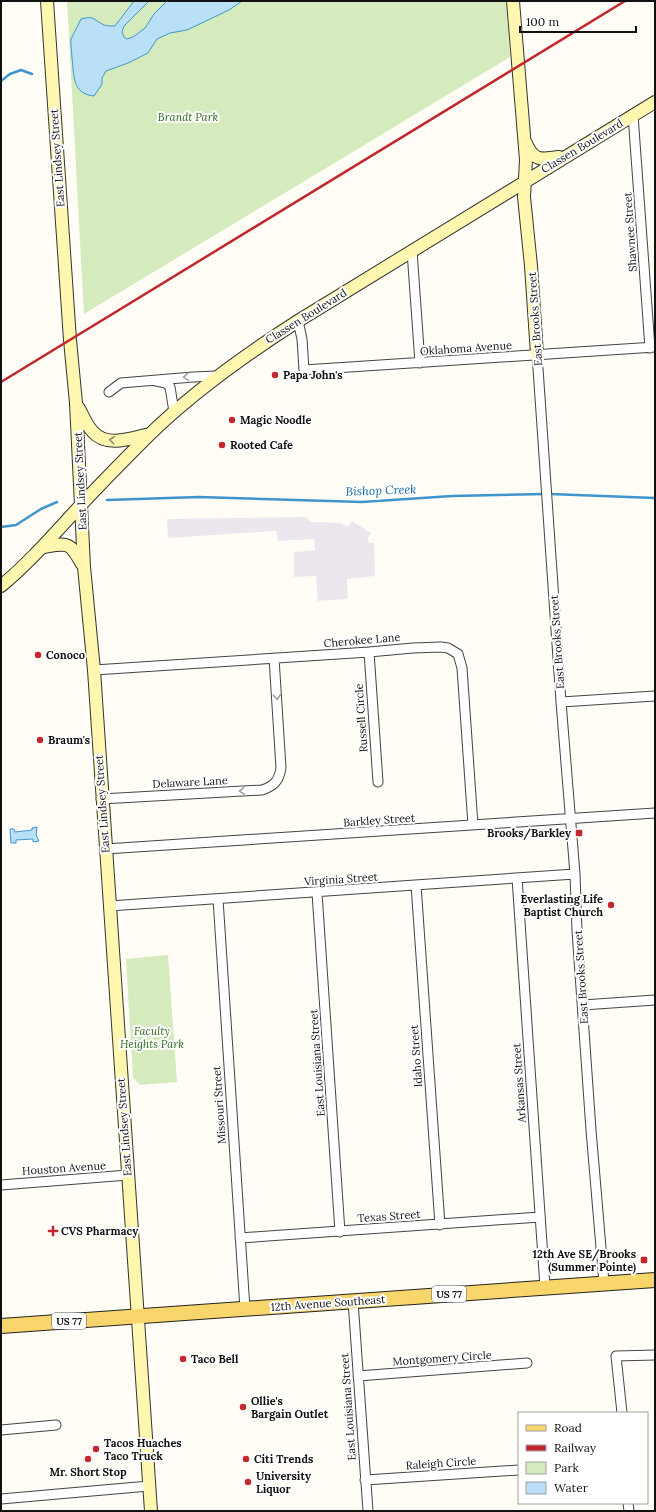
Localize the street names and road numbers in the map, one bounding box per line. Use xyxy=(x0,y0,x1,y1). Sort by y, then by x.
street label: East Lindsey Street xyxy=(47,108,67,208)
street label: Classen Boulevard xyxy=(538,116,626,176)
street label: Shawnee Street xyxy=(620,191,640,272)
street label: East Brooks Street xyxy=(525,271,545,366)
street label: Classen Boulevard xyxy=(263,285,350,347)
street label: Oklahoma Avenue xyxy=(420,338,512,358)
street label: East Lindsey Street xyxy=(70,431,90,530)
street label: East Brooks Street xyxy=(547,594,567,689)
street label: Cherokee Lane xyxy=(323,630,401,650)
street label: Russell Circle xyxy=(352,683,370,753)
street label: East Lindsey Street xyxy=(92,754,112,854)
street label: Delaware Lane xyxy=(152,773,228,791)
street label: Barkley Street xyxy=(343,810,416,829)
street label: Virginia Street xyxy=(303,869,379,889)
street label: East Brooks Street xyxy=(571,929,591,1024)
street label: East Louisiana Street xyxy=(306,1008,328,1117)
street label: Idaho Street xyxy=(407,1023,425,1088)
street label: Arkansas Street xyxy=(509,1042,529,1124)
street label: Missouri Street xyxy=(209,1065,229,1145)
street label: East Lindsey Street xyxy=(114,1077,134,1177)
street label: Houston Avenue xyxy=(22,1158,106,1178)
street label: Texas Street xyxy=(357,1207,422,1225)
road number: US 77 xyxy=(432,1286,466,1302)
street label: 12th Avenue Southeast xyxy=(270,1292,387,1314)
road number: US 77 xyxy=(52,1313,86,1329)
street label: Montgomery Circle xyxy=(392,1348,492,1368)
street label: East Louisiana Street xyxy=(337,1352,359,1461)
street label: Raleigh Circle xyxy=(405,1454,477,1472)

